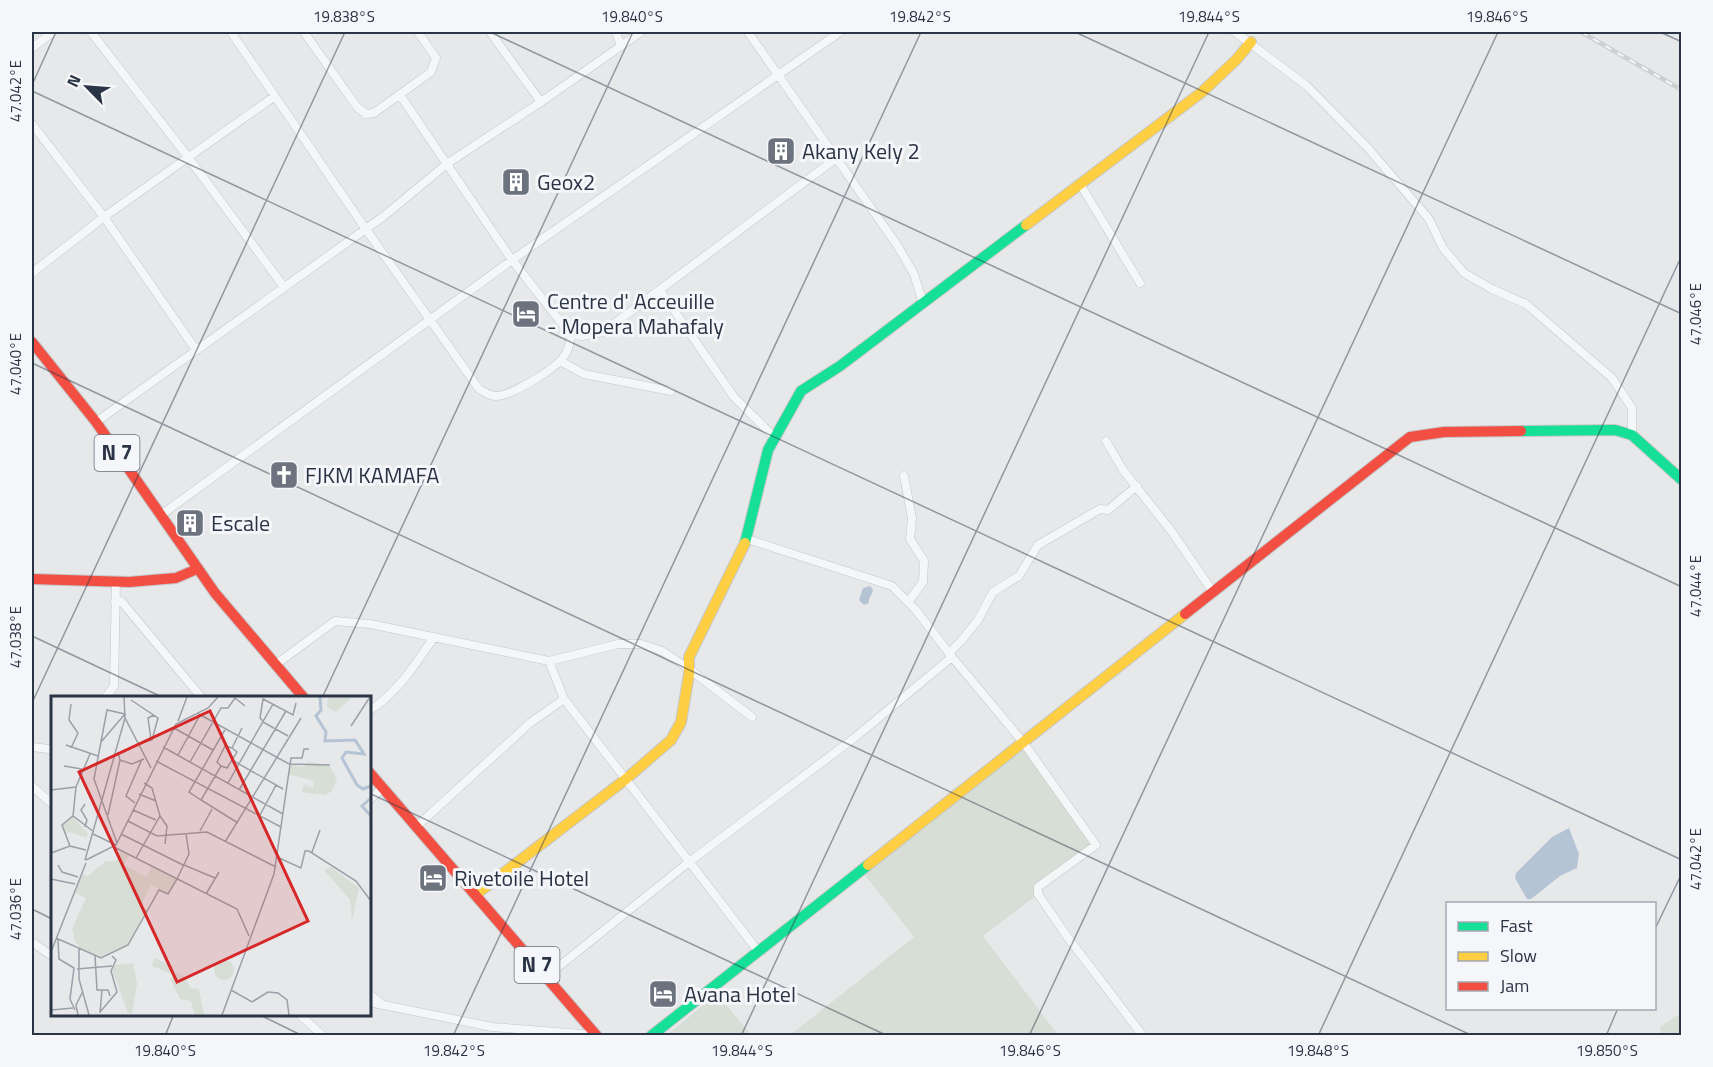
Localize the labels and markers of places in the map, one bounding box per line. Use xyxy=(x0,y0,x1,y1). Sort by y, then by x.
place label: Akany Kely 2 xyxy=(802,134,920,168)
building icon: Akany Kely 2 xyxy=(765,135,797,167)
place label: Geox2 xyxy=(537,165,595,199)
building icon: Geox2 xyxy=(500,166,532,198)
place label: Centre d' Acceuille - Mopera Mahafaly xyxy=(547,284,724,343)
hotel icon: Centre d' Acceuille - Mopera Mahafaly xyxy=(510,298,542,330)
place label: FJKM KAMAFA xyxy=(305,458,439,492)
church icon: FJKM KAMAFA xyxy=(268,459,300,491)
place label: Escale xyxy=(211,506,270,540)
building icon: Escale xyxy=(174,507,206,539)
place label: Rivetoile Hotel xyxy=(454,861,589,895)
hotel icon: Rivetoile Hotel xyxy=(417,862,449,894)
place label: Avana Hotel xyxy=(684,977,796,1011)
hotel icon: Avana Hotel xyxy=(647,978,679,1010)

